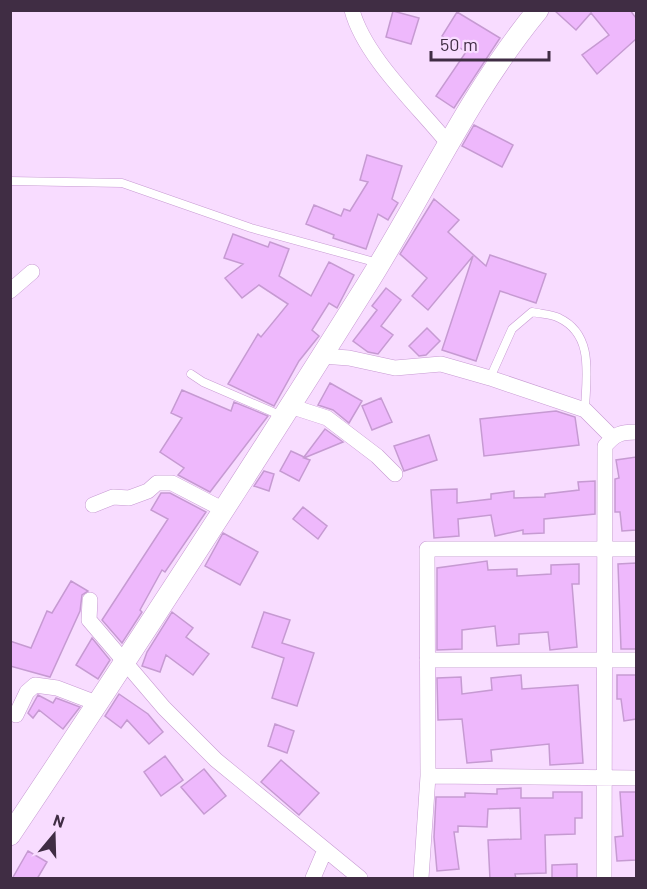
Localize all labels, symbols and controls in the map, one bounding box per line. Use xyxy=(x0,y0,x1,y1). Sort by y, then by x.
scale bar xyxy=(431,24,550,62)
text: 50 m xyxy=(440,33,478,55)
north arrow xyxy=(24,805,84,865)
text: N xyxy=(51,810,67,831)

